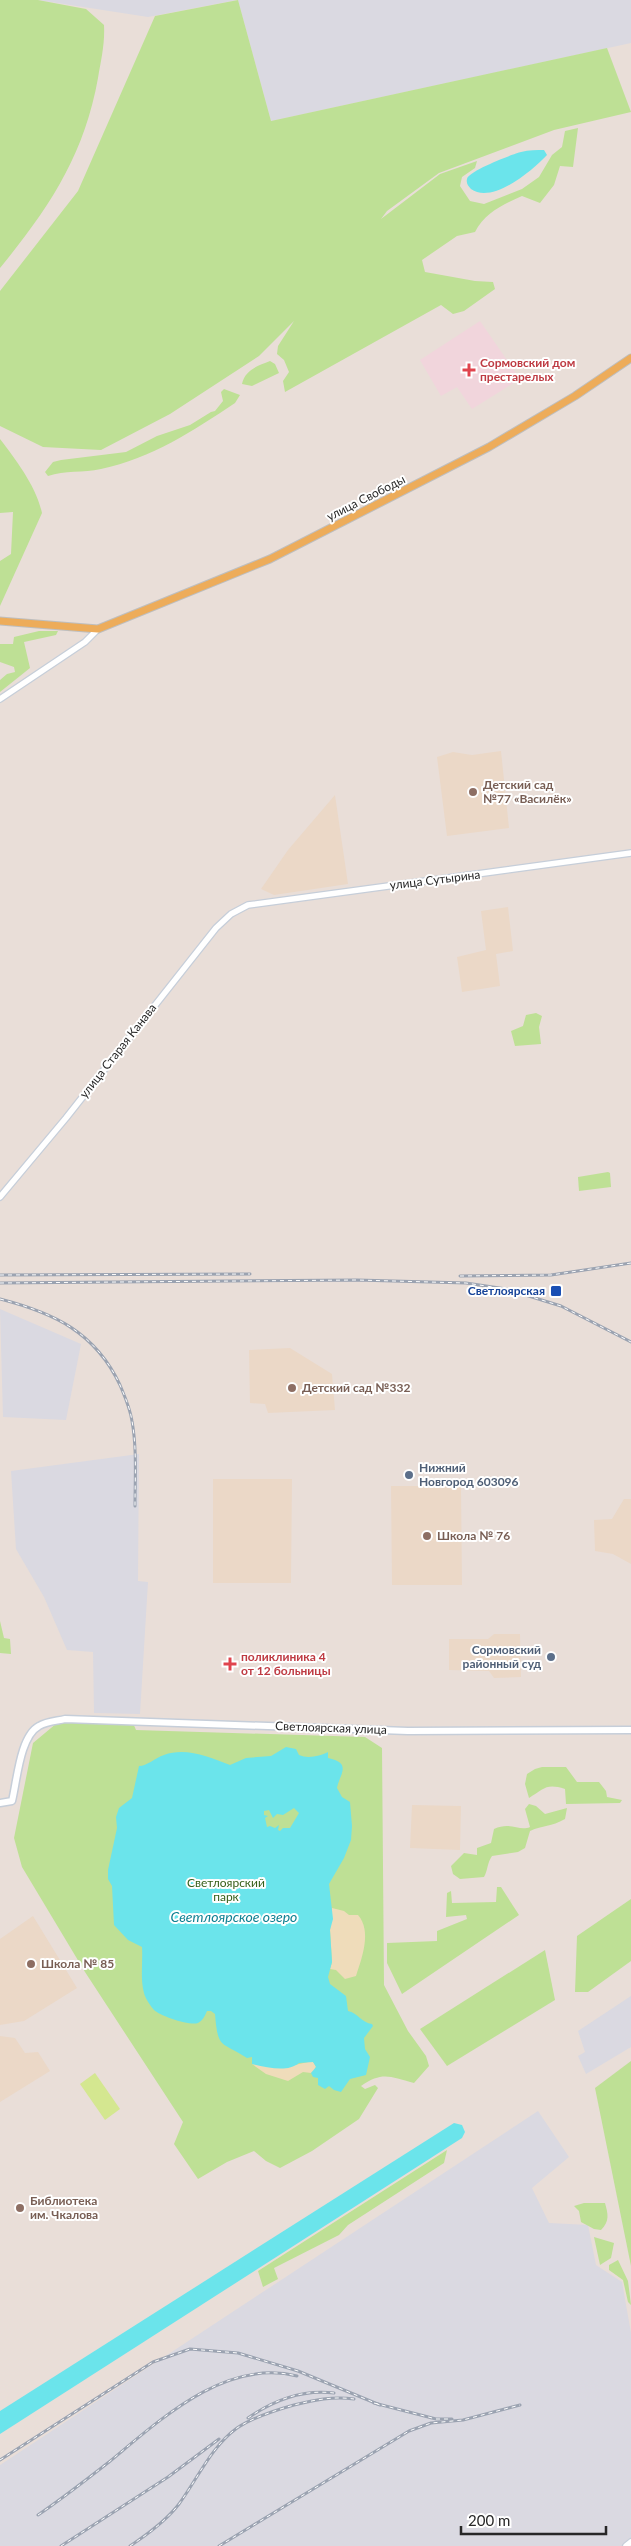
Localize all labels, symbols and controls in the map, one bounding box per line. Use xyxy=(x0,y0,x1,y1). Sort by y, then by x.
place label: Сормовский дом престарелых xyxy=(480,355,575,384)
marker: Сормовский дом престарелых xyxy=(462,363,476,377)
street label: улица Свободы xyxy=(324,471,408,524)
place label: Детский сад №77 «Василёк» xyxy=(483,777,572,806)
marker: Детский сад №77 «Василёк» xyxy=(467,786,479,798)
street label: улица Сутырина xyxy=(389,867,481,892)
street label: улица Старая Канава xyxy=(76,1000,159,1101)
place label: Светлоярская xyxy=(468,1283,545,1298)
marker: Светлоярская xyxy=(549,1284,563,1298)
place label: Детский сад №332 xyxy=(302,1380,410,1395)
marker: Детский сад №332 xyxy=(286,1382,298,1394)
place label: Нижний Новгород 603096 xyxy=(419,1460,519,1489)
marker: Нижний Новгород 603096 xyxy=(403,1469,415,1481)
place label: Школа № 76 xyxy=(437,1528,510,1543)
marker: Школа № 76 xyxy=(421,1530,433,1542)
place label: Сормовский районный суд xyxy=(463,1642,541,1671)
place label: поликлиника 4 от 12 больницы xyxy=(241,1649,331,1678)
marker: Сормовский районный суд xyxy=(545,1651,557,1663)
marker: поликлиника 4 от 12 больницы xyxy=(223,1657,237,1671)
street label: Светлоярская улица xyxy=(275,1718,387,1737)
park label: Светлоярский парк xyxy=(187,1875,265,1904)
water label: Светлоярское озеро xyxy=(171,1908,297,1925)
place label: Школа № 85 xyxy=(41,1956,114,1971)
marker: Школа № 85 xyxy=(25,1958,37,1970)
place label: Библиотека им. Чкалова xyxy=(30,2193,98,2222)
marker: Библиотека им. Чкалова xyxy=(14,2202,26,2214)
scale bar xyxy=(461,2504,606,2536)
text: 200 m xyxy=(468,2511,510,2529)

